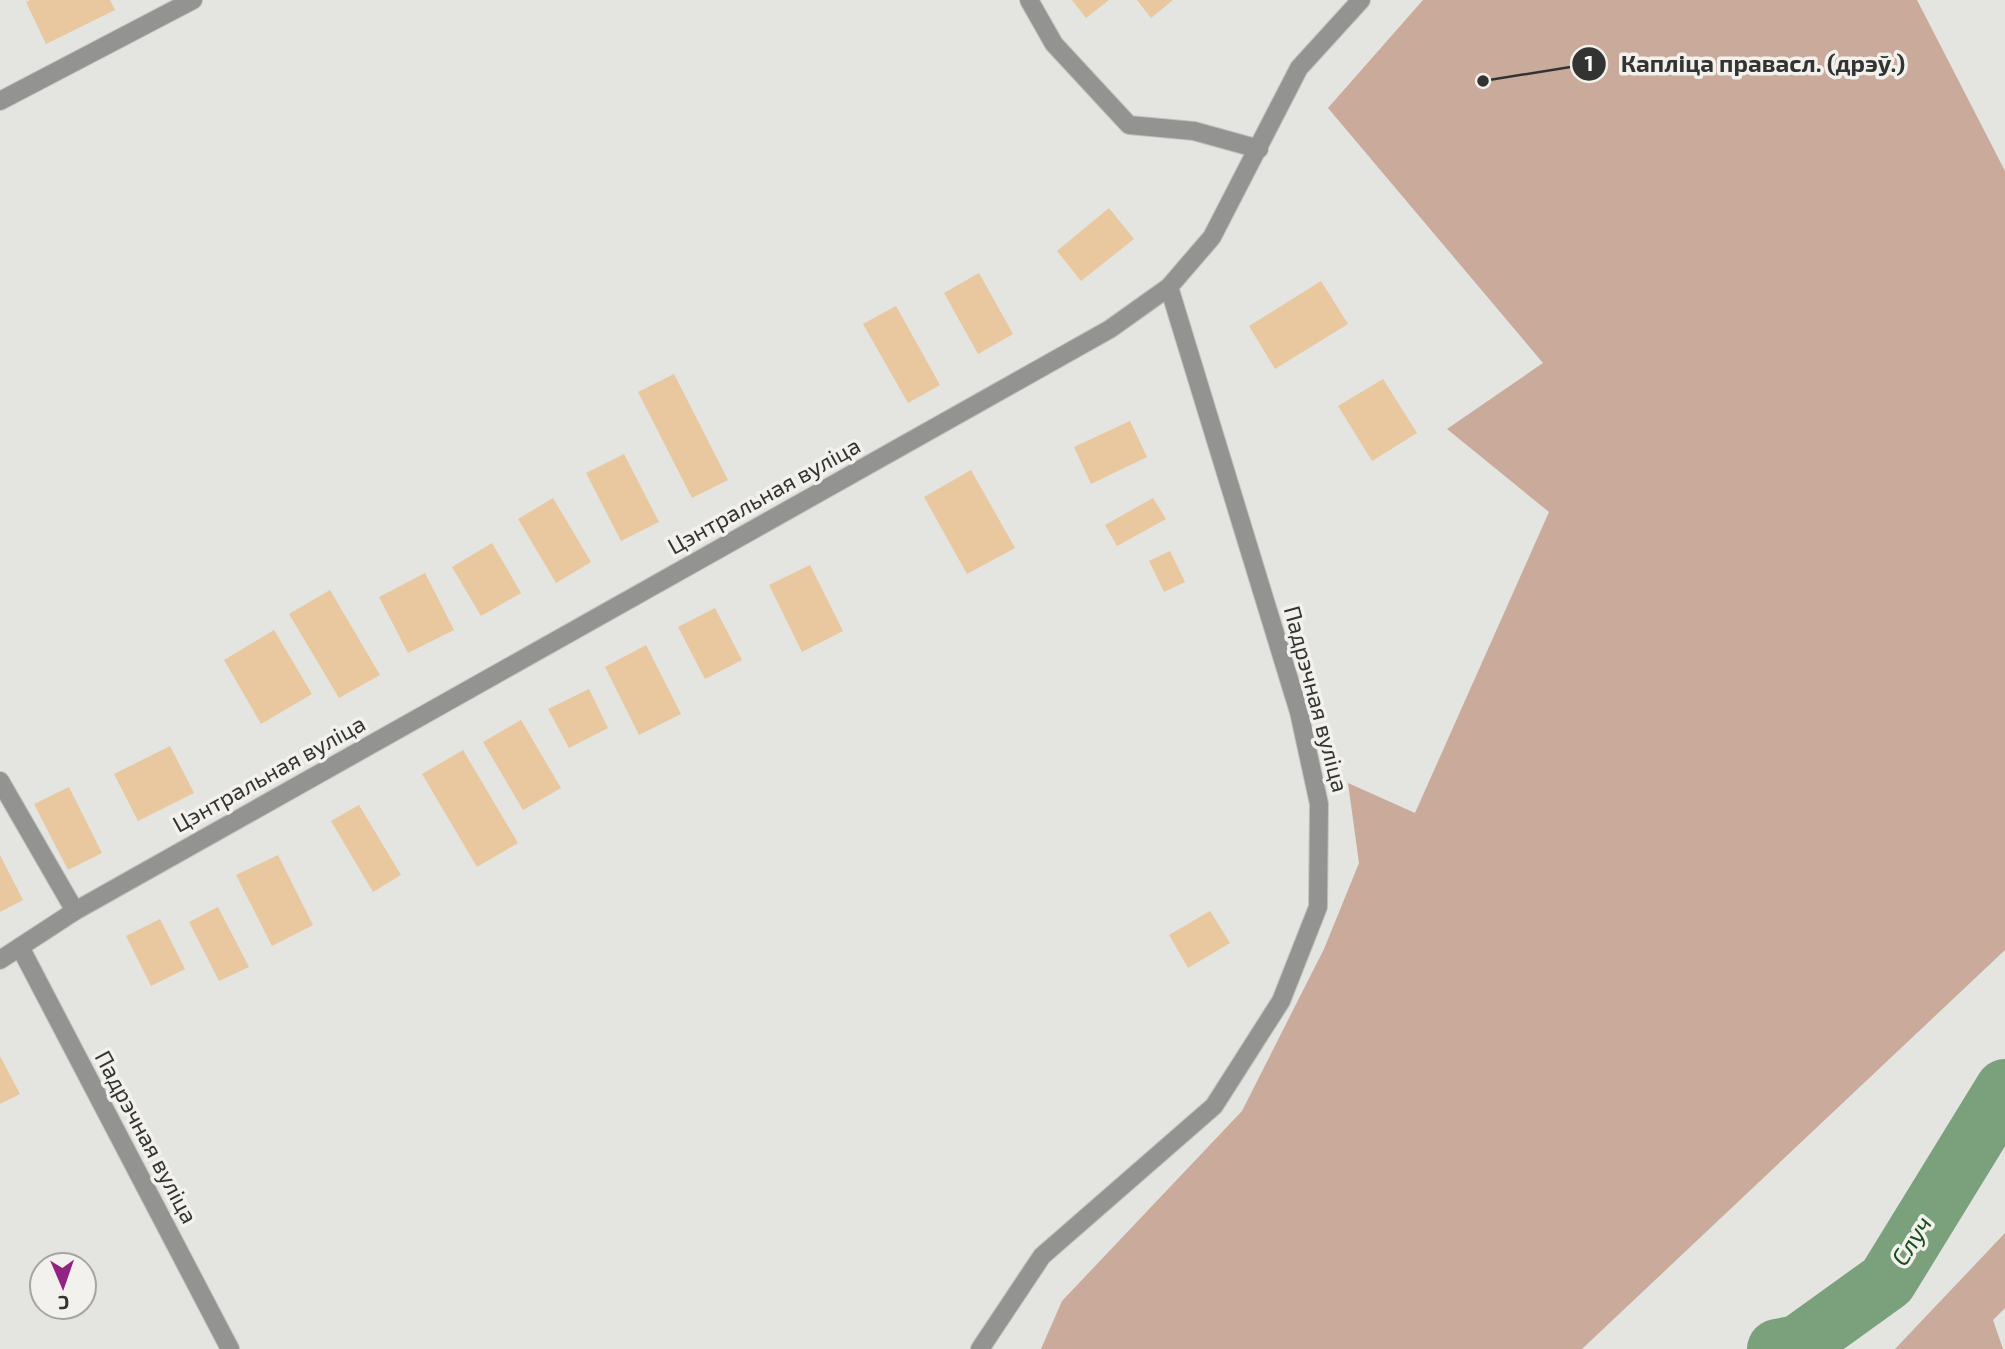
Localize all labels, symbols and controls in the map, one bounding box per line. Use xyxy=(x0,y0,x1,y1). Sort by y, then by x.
callout: Капліца правасл. (дрэў.) xyxy=(1571,41,1919,86)
text: Капліца правасл. (дрэў.) xyxy=(1621,48,1905,77)
text: 1 xyxy=(1584,50,1594,75)
street label: Цэнтральная вуліца xyxy=(662,431,865,561)
street label: Падрэчная вуліца xyxy=(1278,603,1355,795)
street label: Цэнтральная вуліца xyxy=(167,709,370,839)
street label: Падрэчная вуліца xyxy=(89,1045,204,1228)
water label: Случ xyxy=(1884,1210,1937,1270)
north arrow xyxy=(28,1251,98,1321)
text: С xyxy=(58,1292,70,1315)

